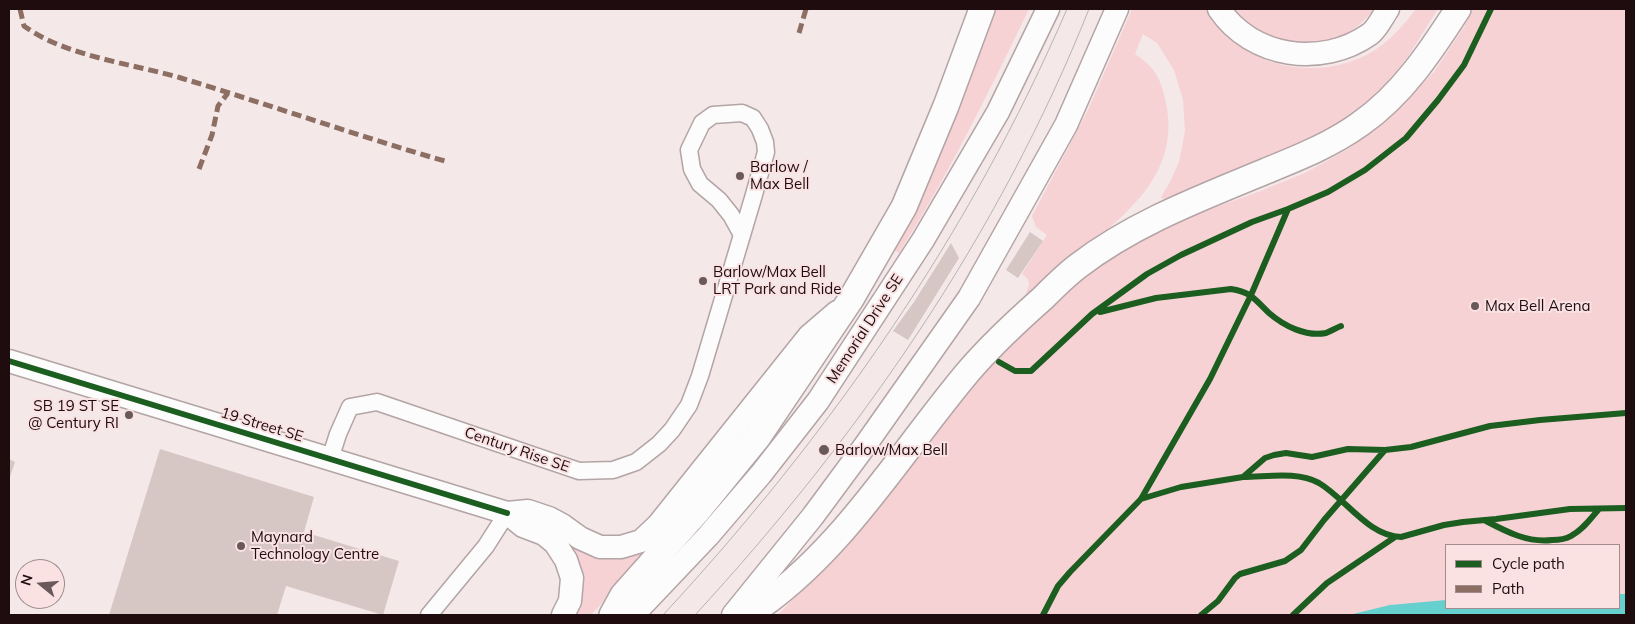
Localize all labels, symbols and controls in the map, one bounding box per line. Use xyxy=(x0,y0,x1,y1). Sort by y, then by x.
place label: Barlow / Max Bell xyxy=(750,158,809,193)
marker: Barlow / Max Bell xyxy=(734,170,746,182)
place label: Barlow/Max Bell LRT Park and Ride xyxy=(713,263,842,298)
street label: Memorial Drive SE xyxy=(823,271,907,387)
marker: Barlow/Max Bell LRT Park and Ride xyxy=(697,275,709,287)
place label: Max Bell Arena xyxy=(1485,297,1591,315)
marker: Max Bell Arena xyxy=(1469,300,1481,312)
place label: SB 19 ST SE @ Century RI xyxy=(28,397,119,432)
street label: 19 Street SE xyxy=(218,404,306,446)
marker: SB 19 ST SE @ Century RI xyxy=(123,409,135,421)
street label: Century Rise SE xyxy=(462,424,572,476)
place label: Barlow/Max Bell xyxy=(835,441,948,459)
marker: Barlow/Max Bell xyxy=(817,443,831,457)
place label: Maynard Technology Centre xyxy=(251,528,379,563)
marker: Maynard Technology Centre xyxy=(235,540,247,552)
legend xyxy=(1445,544,1620,609)
text: Cycle path xyxy=(1492,554,1565,573)
north arrow xyxy=(15,559,65,609)
text: N xyxy=(16,572,37,588)
text: Path xyxy=(1492,579,1524,598)

